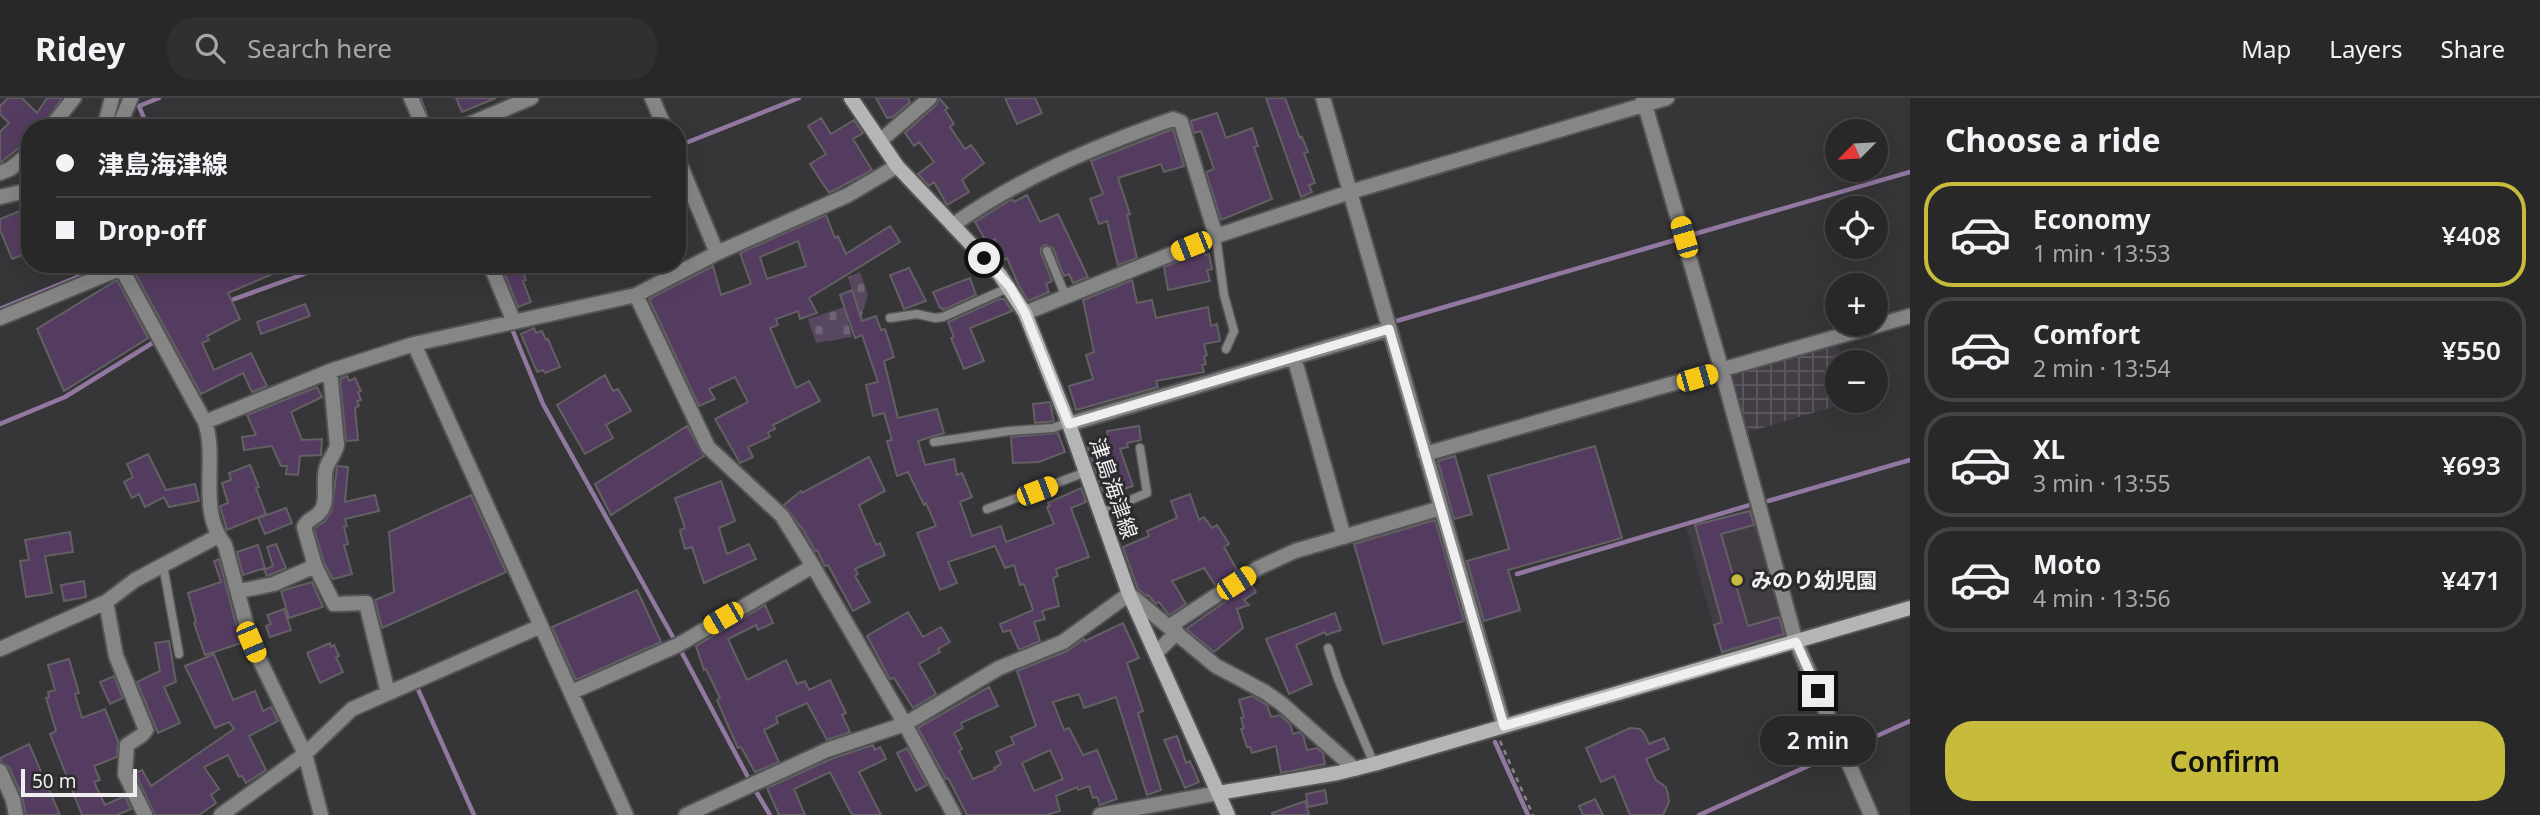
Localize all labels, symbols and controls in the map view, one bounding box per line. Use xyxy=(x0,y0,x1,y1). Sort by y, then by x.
search box xyxy=(167,17,657,80)
text: Ridey xyxy=(35,26,125,71)
icon: search xyxy=(191,29,229,67)
text: Search here xyxy=(247,30,392,66)
text: Map xyxy=(2241,32,2291,65)
text: Layers xyxy=(2329,32,2403,65)
text: Share xyxy=(2441,32,2505,65)
text: Choose a ride xyxy=(1945,118,2161,161)
north arrow xyxy=(1825,119,1888,182)
map controls xyxy=(1825,119,1888,413)
text: 津島海津線 xyxy=(98,146,228,182)
button: locate xyxy=(1825,196,1888,259)
text: Economy xyxy=(2033,201,2151,237)
icon: car xyxy=(1949,203,2012,266)
text: Drop-off xyxy=(98,212,205,248)
car xyxy=(1669,214,1700,260)
text: ¥408 xyxy=(2442,217,2501,253)
car xyxy=(1168,228,1215,264)
text: 1 min · 13:53 xyxy=(2033,237,2171,269)
route start xyxy=(968,242,1000,274)
button: + xyxy=(1825,273,1888,336)
text: Comfort xyxy=(2033,316,2141,352)
icon: car xyxy=(1949,318,2012,381)
text: ¥550 xyxy=(2442,332,2501,368)
button: − xyxy=(1825,350,1888,413)
text: 2 min · 13:54 xyxy=(2033,352,2171,384)
car xyxy=(1674,362,1721,394)
text: XL xyxy=(2033,431,2065,467)
icon: car xyxy=(1949,433,2012,496)
street label: 津島海津線 xyxy=(1084,434,1144,542)
text: ¥693 xyxy=(2442,447,2501,483)
text: 3 min · 13:55 xyxy=(2033,467,2171,499)
car xyxy=(1014,474,1061,508)
text: Moto xyxy=(2033,546,2101,582)
icon: car xyxy=(1949,548,2012,611)
text: ¥471 xyxy=(2442,562,2501,598)
car xyxy=(1213,563,1260,603)
place label: みのり幼児園 xyxy=(1751,566,1877,594)
marker: みのり幼児園 xyxy=(1729,572,1745,588)
text: 4 min · 13:56 xyxy=(2033,582,2171,614)
car xyxy=(700,598,747,638)
car xyxy=(234,619,269,665)
route end xyxy=(1802,675,1834,707)
callout: 2 min xyxy=(1760,716,1876,764)
button: Confirm xyxy=(1945,721,2505,801)
text: 2 min xyxy=(1787,724,1849,756)
scale bar xyxy=(21,766,136,798)
text: 50 m xyxy=(32,768,76,794)

